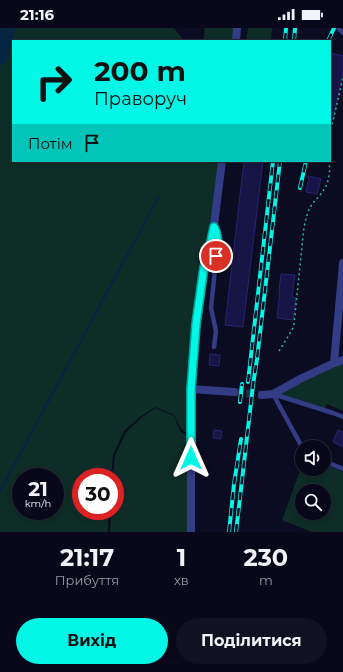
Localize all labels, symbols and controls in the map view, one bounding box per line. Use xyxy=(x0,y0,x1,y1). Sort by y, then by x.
text: 21:16 xyxy=(20,5,54,24)
text: 200 m xyxy=(94,54,186,88)
icon: right xyxy=(28,56,80,108)
text: Праворуч xyxy=(94,88,187,110)
icon: arrive xyxy=(81,132,103,154)
text: Потім xyxy=(28,134,73,153)
pin xyxy=(199,239,233,273)
icon: arrive xyxy=(205,245,227,267)
position arrow xyxy=(170,437,212,479)
map controls xyxy=(295,440,331,520)
button: sound xyxy=(295,440,331,476)
speed limit sign: 30 xyxy=(72,468,124,520)
text: 21 xyxy=(28,477,48,501)
button: search xyxy=(295,484,331,520)
text: km/h xyxy=(25,497,51,510)
text: 21:17 xyxy=(60,543,114,572)
text: 1 xyxy=(177,543,186,572)
text: 230 xyxy=(244,543,288,572)
text: Прибуття xyxy=(55,572,119,588)
text: хв xyxy=(174,572,189,588)
text: m xyxy=(259,572,273,588)
button: Вихід xyxy=(16,618,168,664)
button: Поділитися xyxy=(176,618,327,664)

